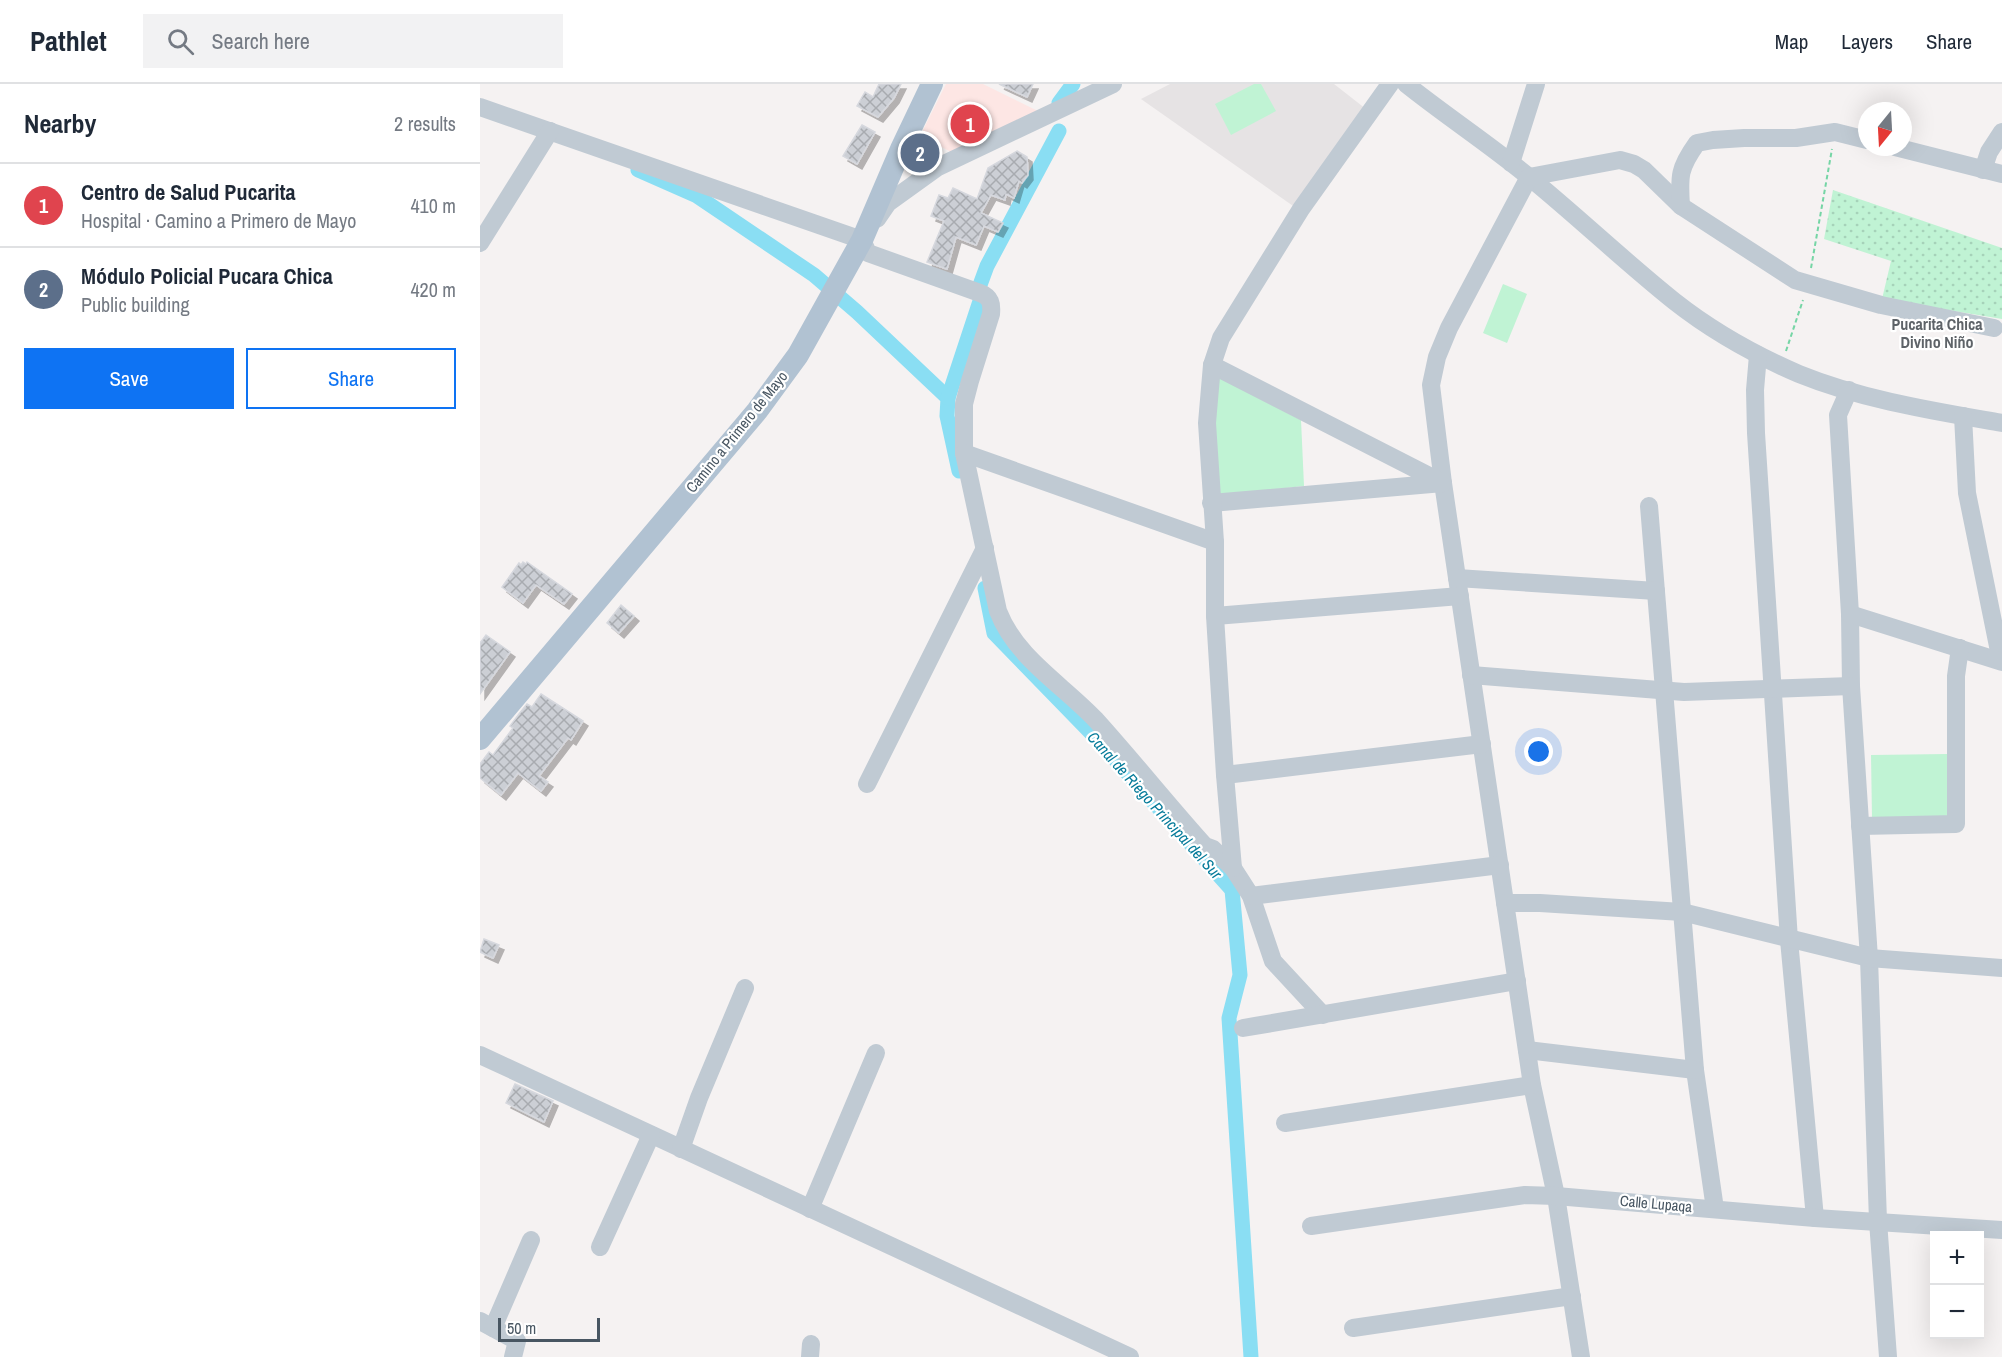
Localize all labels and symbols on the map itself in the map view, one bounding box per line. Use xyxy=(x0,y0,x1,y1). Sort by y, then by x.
pin: 1 xyxy=(950,102,990,147)
north arrow xyxy=(1858,102,1912,156)
pin: 2 xyxy=(900,130,940,176)
district label: Pucarita Chica Divino Niño xyxy=(1891,313,1983,353)
street label: Camino a Primero de Mayo xyxy=(681,366,792,497)
water label: Canal de Riego Principal del Sur xyxy=(1083,726,1228,884)
your location xyxy=(1524,737,1553,766)
street label: Calle Lupaqa xyxy=(1619,1190,1693,1217)
scale bar xyxy=(498,1315,600,1342)

